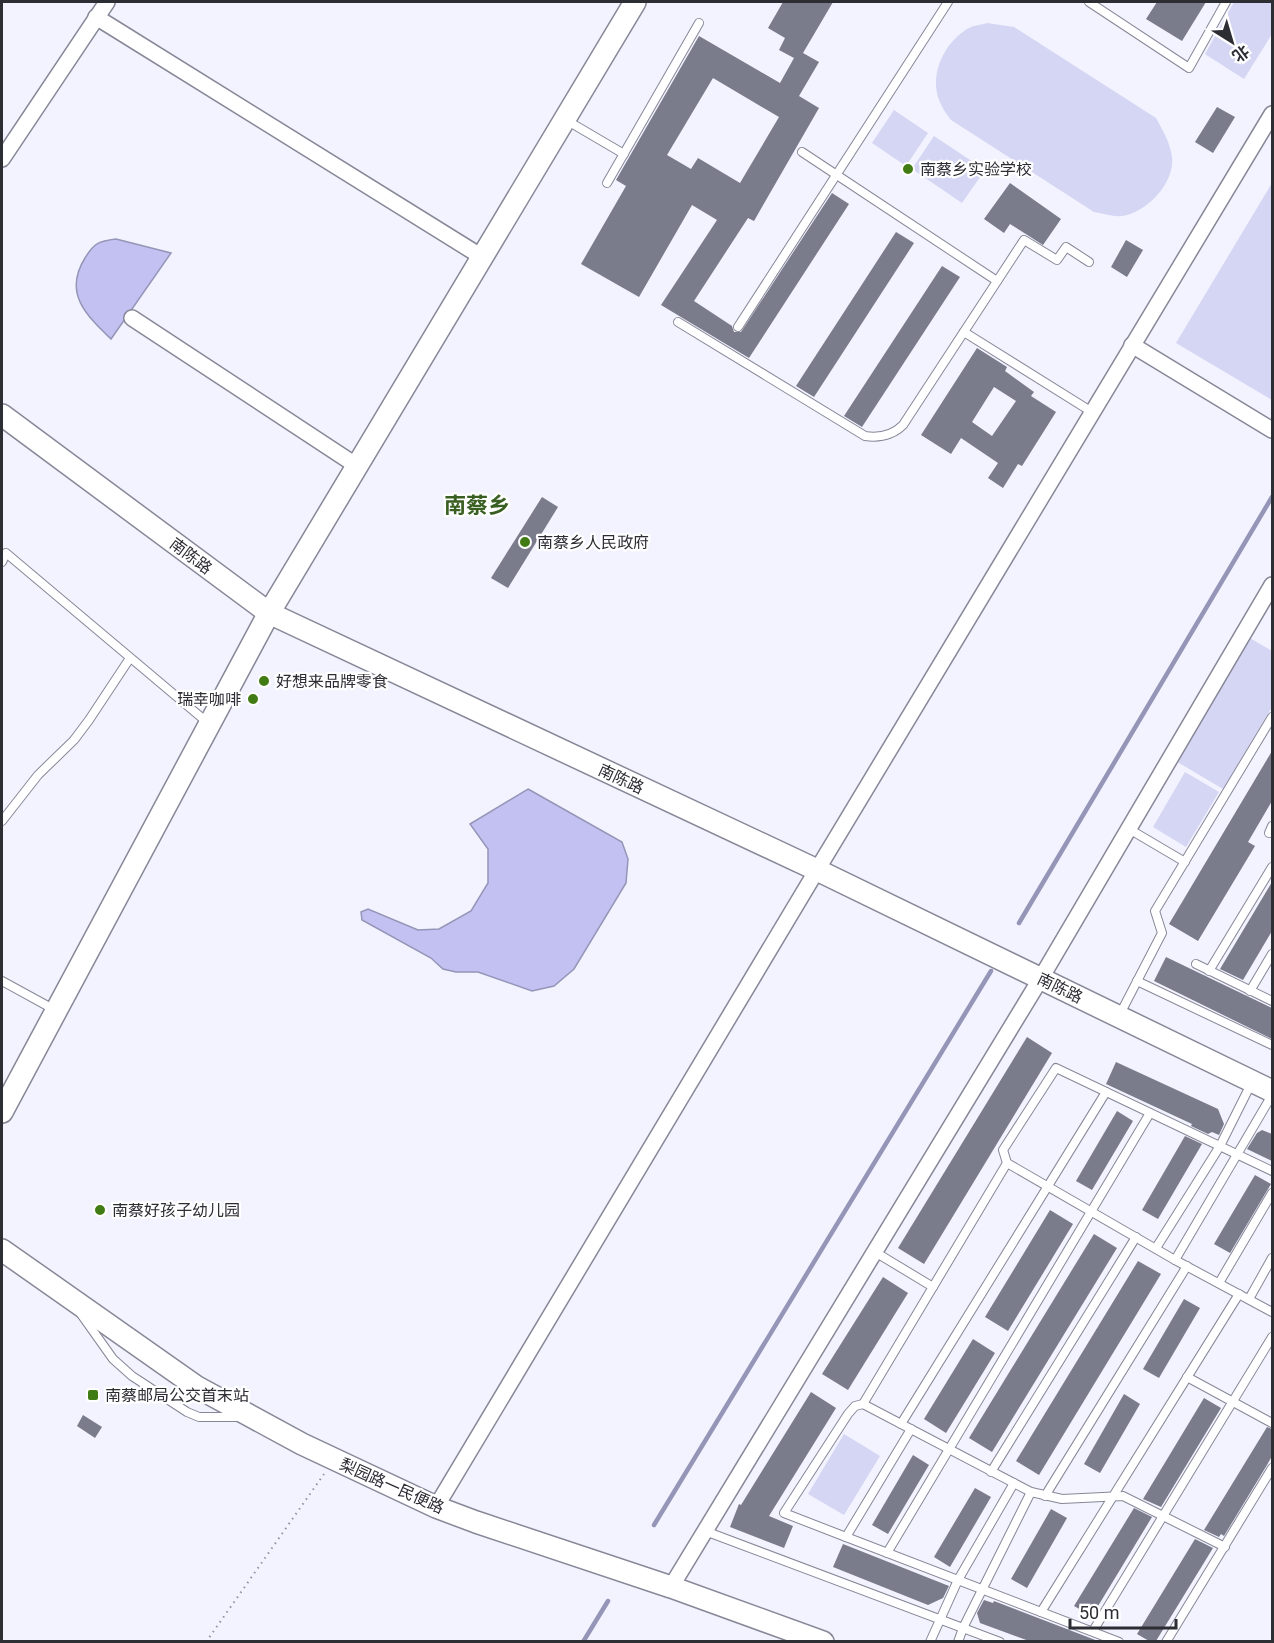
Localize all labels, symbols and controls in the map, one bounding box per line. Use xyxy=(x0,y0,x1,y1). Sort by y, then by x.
north arrow xyxy=(1202,12,1262,72)
text: 北 xyxy=(1229,41,1253,66)
place label: 南蔡乡实验学校 xyxy=(920,160,1032,179)
marker: 南蔡乡实验学校 xyxy=(901,162,915,176)
district label: 南蔡乡 xyxy=(444,493,510,518)
place label: 南蔡乡人民政府 xyxy=(537,533,649,552)
street label: 南陈路 xyxy=(166,534,216,578)
marker: 南蔡乡人民政府 xyxy=(518,535,532,549)
place label: 好想来品牌零食 xyxy=(276,672,388,691)
marker: 好想来品牌零食 xyxy=(257,674,271,688)
place label: 瑞幸咖啡 xyxy=(177,690,241,709)
marker: 瑞幸咖啡 xyxy=(246,692,260,706)
street label: 南陈路 xyxy=(595,760,647,798)
street label: 南陈路 xyxy=(1034,969,1086,1007)
place label: 南蔡好孩子幼儿园 xyxy=(112,1201,240,1220)
marker: 南蔡好孩子幼儿园 xyxy=(93,1203,107,1217)
place label: 南蔡邮局公交首末站 xyxy=(105,1386,249,1405)
marker: 南蔡邮局公交首末站 xyxy=(86,1388,100,1402)
street label: 梨园路一民便路 xyxy=(337,1455,447,1517)
scale bar xyxy=(1070,1592,1176,1630)
text: 50 m xyxy=(1079,1602,1119,1623)

